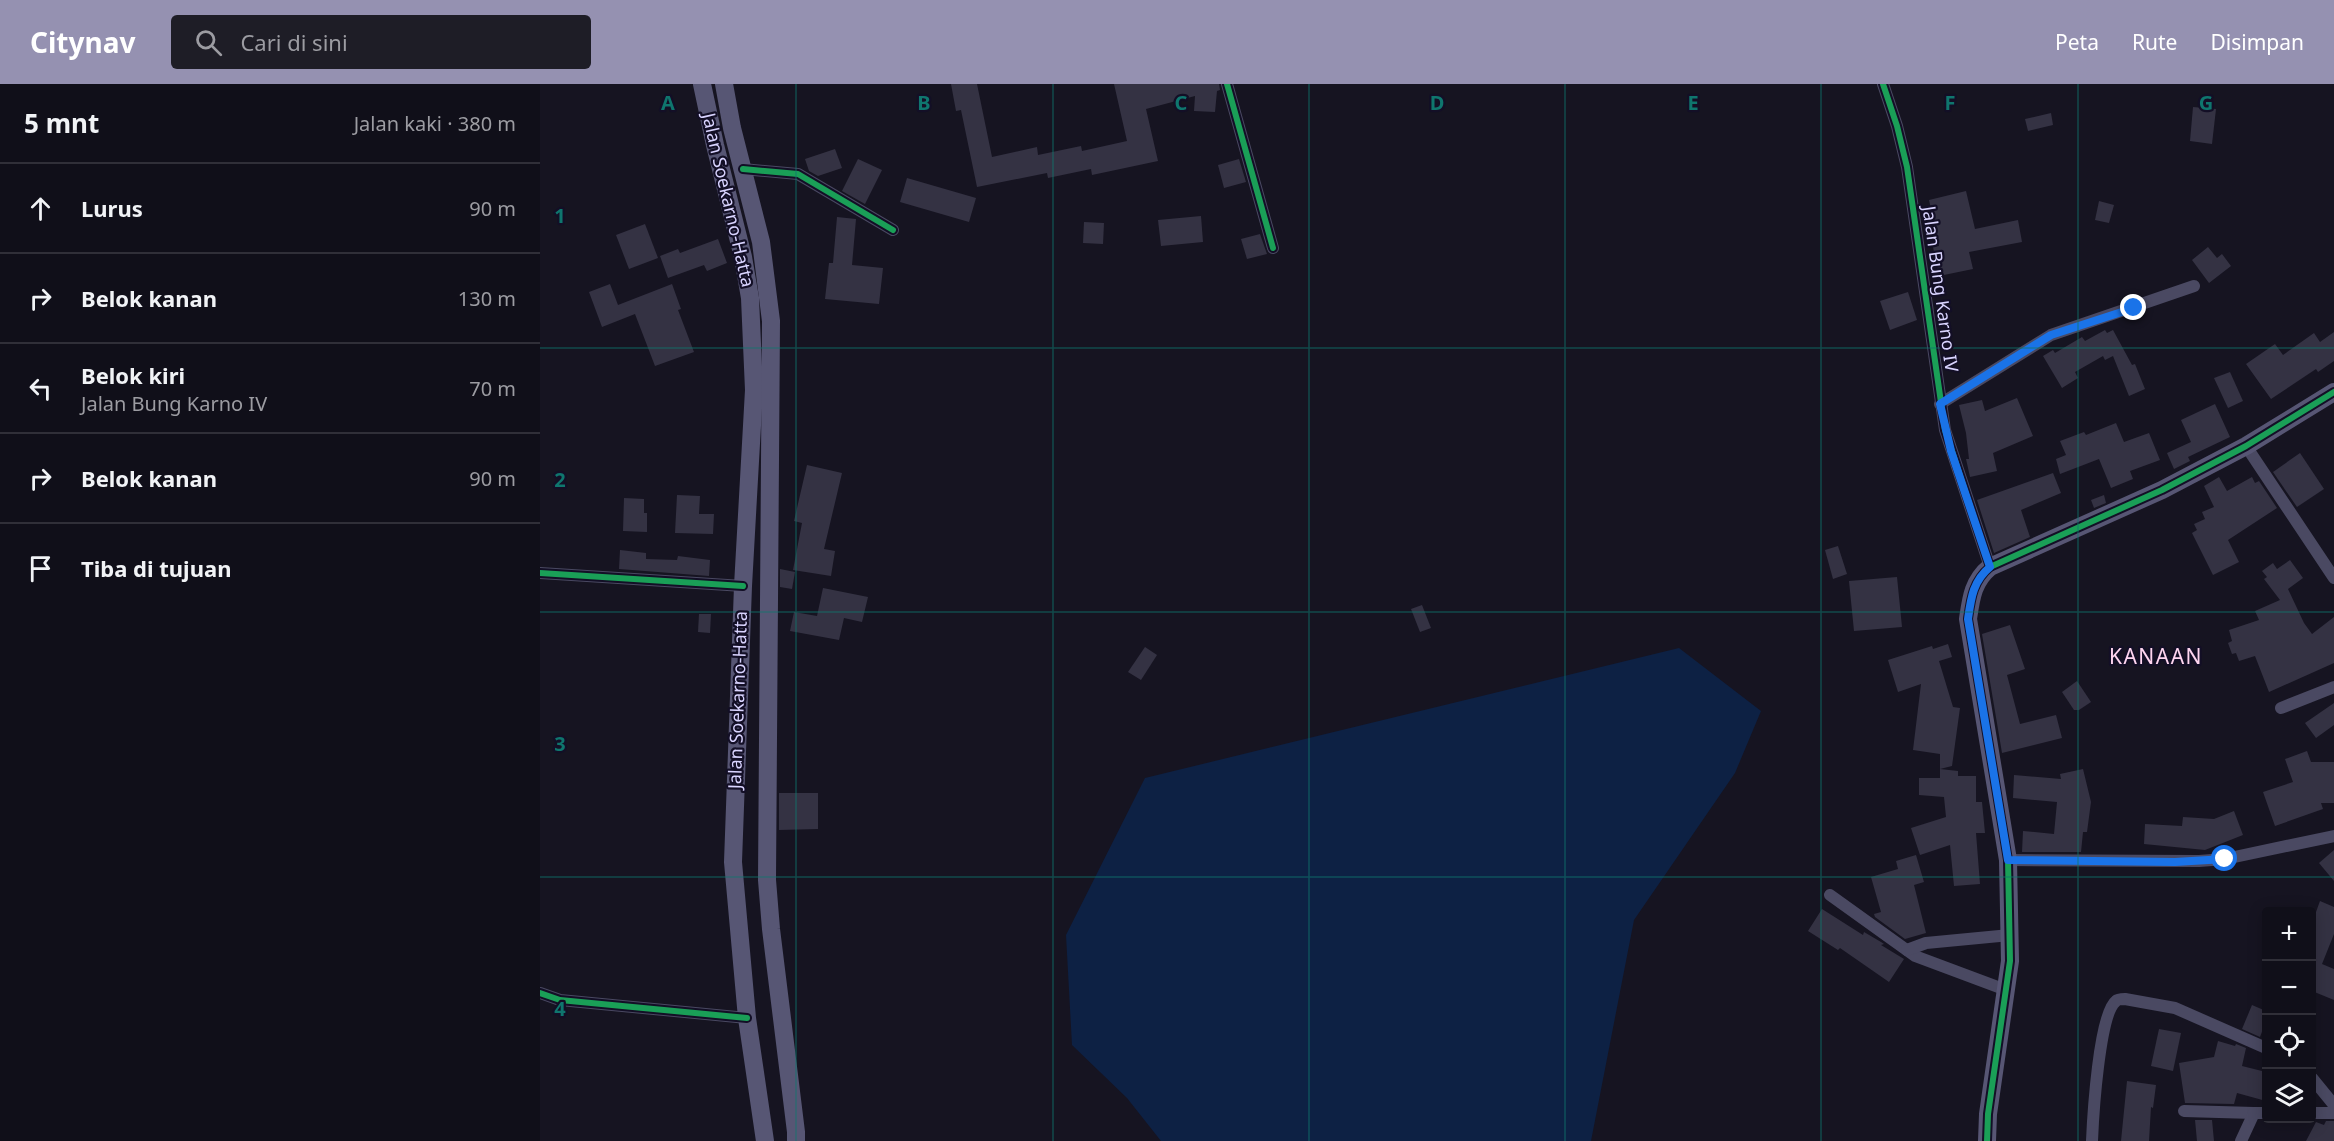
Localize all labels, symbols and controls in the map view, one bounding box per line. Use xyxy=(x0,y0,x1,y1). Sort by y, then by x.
search box xyxy=(171,15,591,69)
text: Citynav xyxy=(30,23,135,61)
icon: search xyxy=(192,26,225,59)
text: Cari di sini xyxy=(240,27,348,57)
text: Peta xyxy=(2055,28,2099,56)
text: Rute xyxy=(2132,28,2177,56)
text: Disimpan xyxy=(2210,28,2304,56)
text: A xyxy=(661,89,675,116)
text: B xyxy=(917,89,931,116)
text: C xyxy=(1175,89,1188,116)
text: D xyxy=(1430,89,1444,116)
text: E xyxy=(1687,89,1699,116)
text: F xyxy=(1945,89,1955,116)
text: G xyxy=(2199,89,2213,116)
text: 5 mnt xyxy=(24,105,99,141)
street label: Jalan Soekarno-Hatta xyxy=(697,108,761,289)
text: Jalan kaki · 380 m xyxy=(354,110,516,137)
icon: ahead xyxy=(24,192,57,225)
text: Lurus xyxy=(81,193,143,223)
text: 90 m xyxy=(469,195,516,222)
text: 1 xyxy=(554,202,566,229)
street label: Jalan Bung Karno IV xyxy=(1917,202,1965,374)
icon: right xyxy=(24,282,57,315)
text: Belok kanan xyxy=(81,283,217,313)
text: 130 m xyxy=(458,285,516,312)
route end xyxy=(2120,294,2146,320)
text: Belok kiri xyxy=(81,360,185,390)
icon: left xyxy=(24,372,57,405)
text: 70 m xyxy=(469,375,516,402)
text: Jalan Bung Karno IV xyxy=(81,390,267,417)
icon: right xyxy=(24,462,57,495)
text: Belok kanan xyxy=(81,463,217,493)
text: 90 m xyxy=(469,465,516,492)
text: 2 xyxy=(554,466,566,493)
icon: arrive xyxy=(24,552,57,585)
text: Tiba di tujuan xyxy=(81,553,231,583)
street label: Jalan Soekarno-Hatta xyxy=(722,611,752,791)
district label: KANAAN xyxy=(2109,642,2203,670)
text: 3 xyxy=(554,730,566,757)
route start xyxy=(2211,845,2237,871)
map controls xyxy=(2262,907,2316,1123)
button: + xyxy=(2262,907,2316,961)
button: − xyxy=(2262,961,2316,1015)
text: 4 xyxy=(554,995,566,1022)
button: locate xyxy=(2262,1015,2316,1069)
button: layers xyxy=(2262,1069,2316,1123)

